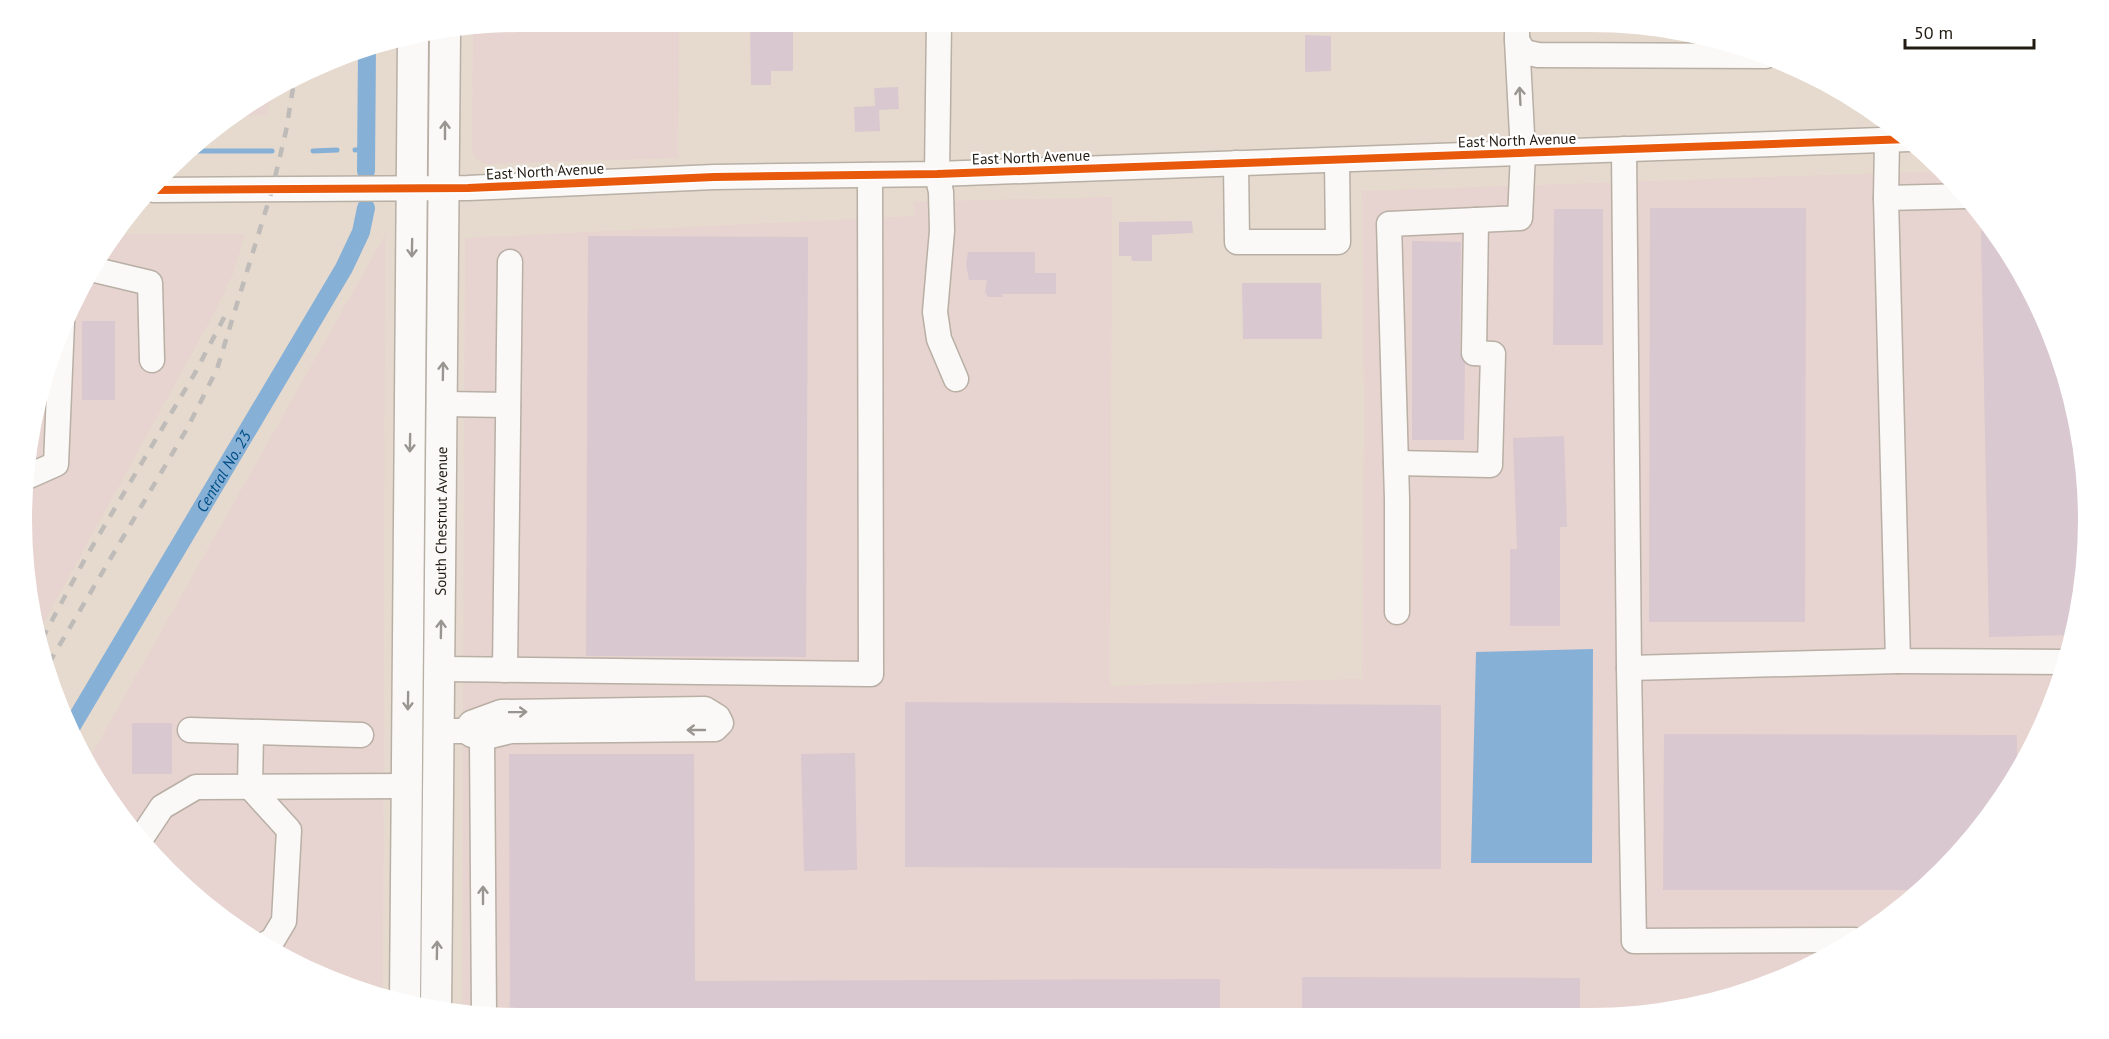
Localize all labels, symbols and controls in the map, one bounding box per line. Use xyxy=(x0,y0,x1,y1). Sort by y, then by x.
scale bar xyxy=(1905,12,2034,50)
text: 50 m xyxy=(1914,21,1953,44)
one-way arrow xyxy=(1514,87,1525,107)
one-way arrow xyxy=(439,120,451,140)
street label: East North Avenue xyxy=(1458,128,1576,152)
street label: East North Avenue xyxy=(972,145,1090,169)
street label: East North Avenue xyxy=(485,158,605,184)
one-way arrow xyxy=(406,237,418,257)
one-way arrow xyxy=(437,362,449,382)
water label: Central No. 23 xyxy=(191,426,256,516)
one-way arrow xyxy=(404,432,416,452)
street label: South Chestnut Avenue xyxy=(430,446,451,596)
one-way arrow xyxy=(435,620,447,640)
one-way arrow xyxy=(402,690,414,710)
one-way arrow xyxy=(508,706,528,717)
one-way arrow xyxy=(686,724,706,736)
one-way arrow xyxy=(477,885,489,905)
one-way arrow xyxy=(431,941,443,961)

